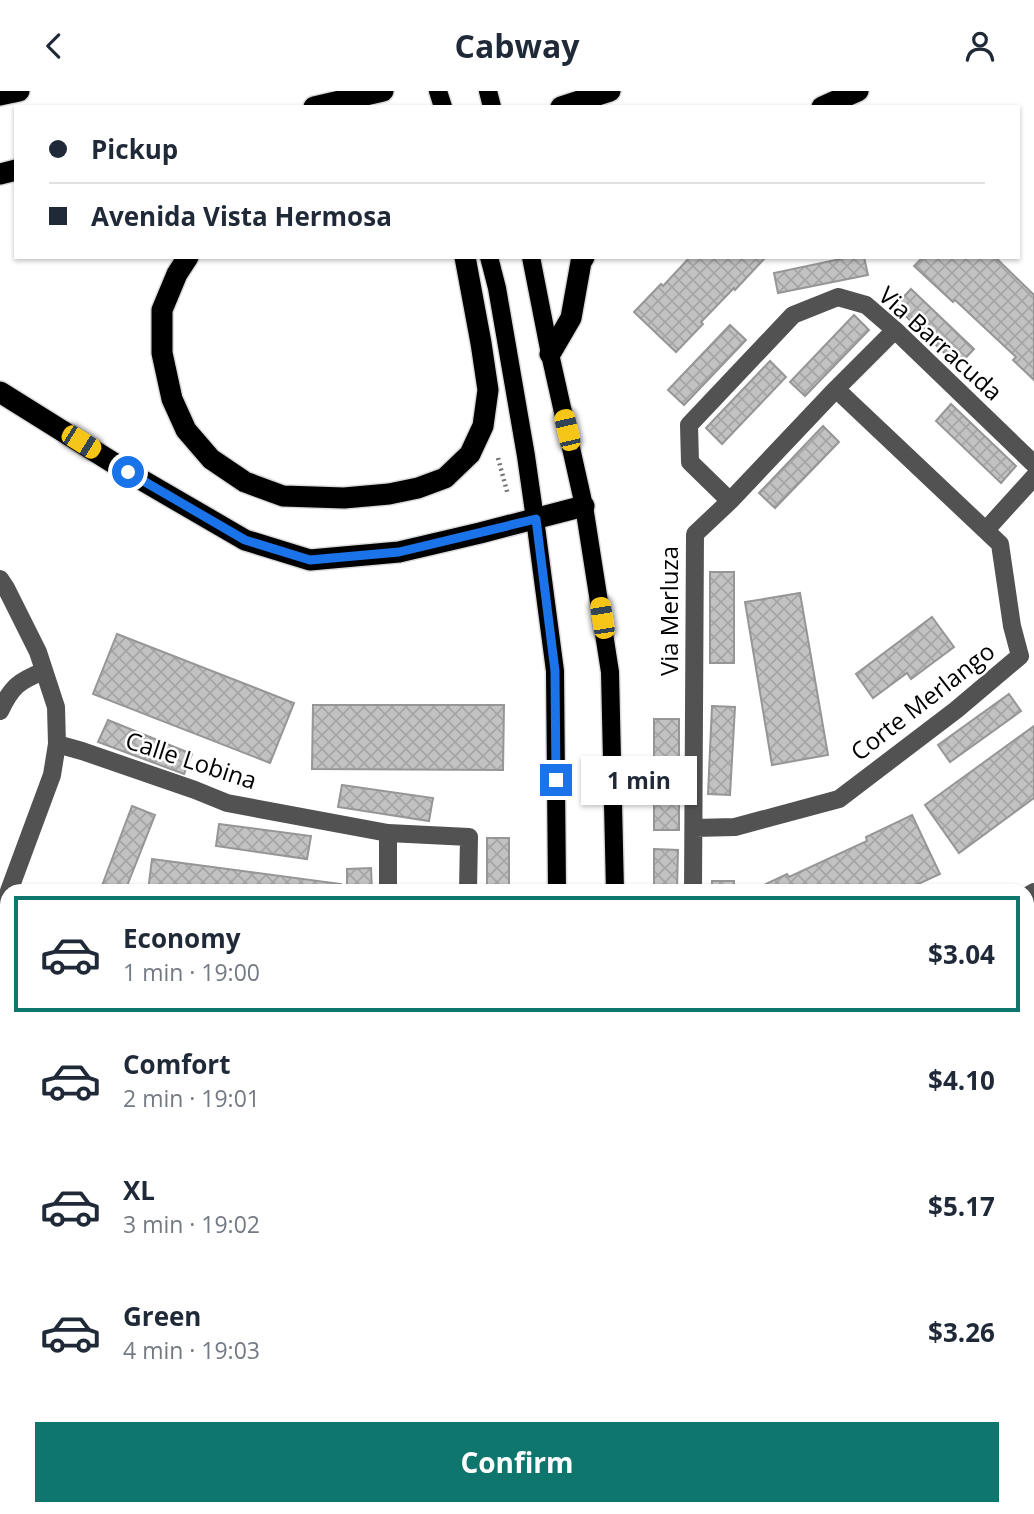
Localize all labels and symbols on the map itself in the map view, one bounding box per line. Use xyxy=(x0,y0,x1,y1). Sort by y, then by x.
street label: Via Barracuda xyxy=(872,278,1010,407)
car xyxy=(553,407,582,453)
car xyxy=(58,422,105,462)
route start xyxy=(112,456,144,488)
street label: Via Merluza xyxy=(652,546,685,676)
car xyxy=(589,596,616,640)
street label: Corte Merlango xyxy=(843,634,1001,767)
street label: Calle Lobina xyxy=(122,723,261,796)
callout: 1 min xyxy=(580,755,696,805)
route end xyxy=(540,764,572,796)

